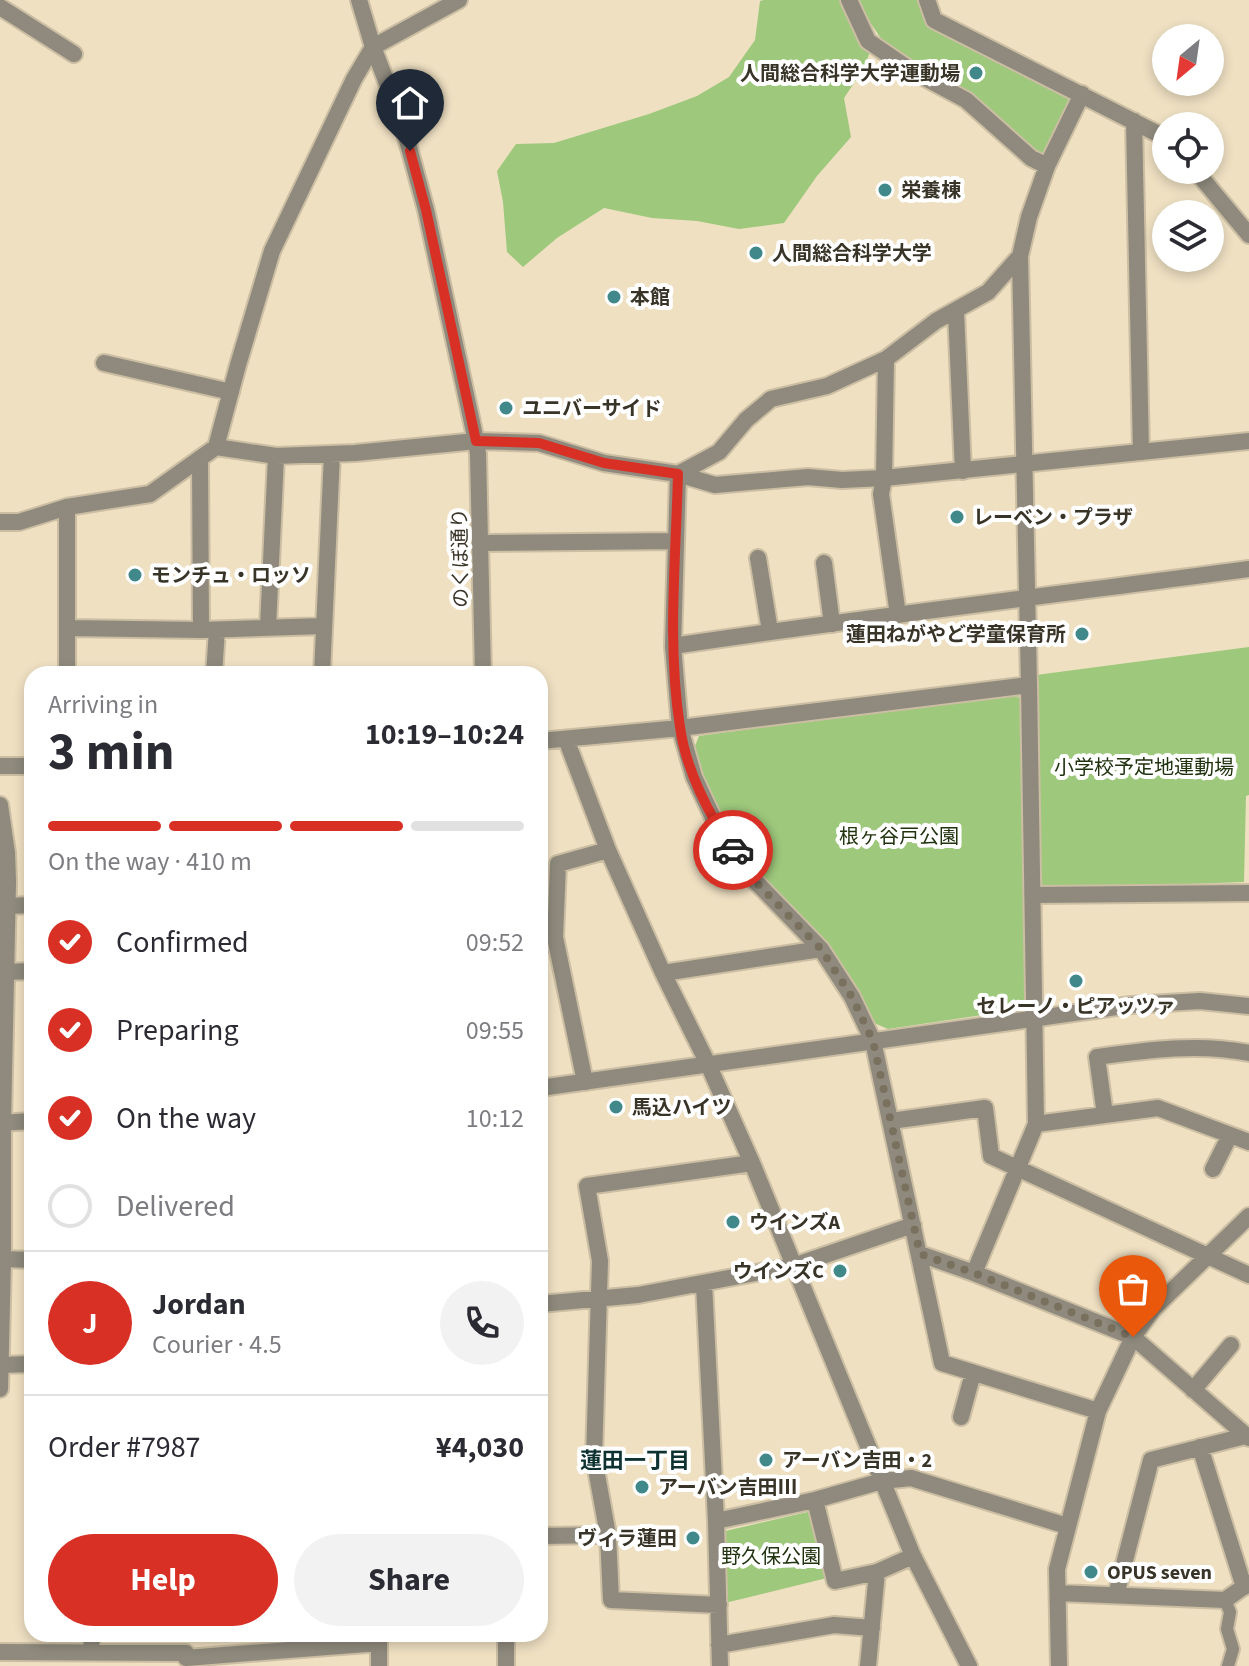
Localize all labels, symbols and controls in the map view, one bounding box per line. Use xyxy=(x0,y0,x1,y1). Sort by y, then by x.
north arrow xyxy=(1152,24,1224,96)
map controls xyxy=(1152,24,1224,272)
place label: 人間総合科学大学運動場 xyxy=(740,60,960,88)
marker: 人間総合科学大学運動場 xyxy=(967,64,985,82)
pin xyxy=(376,69,444,151)
icon: home xyxy=(388,81,432,125)
button: locate xyxy=(1152,112,1224,184)
place label: 栄養棟 xyxy=(901,177,961,205)
marker: 栄養棟 xyxy=(876,181,894,199)
button: layers xyxy=(1152,200,1224,272)
place label: 人間総合科学大学 xyxy=(772,240,932,268)
marker: 人間総合科学大学 xyxy=(747,244,765,262)
place label: 本館 xyxy=(630,284,670,312)
marker: 本館 xyxy=(605,288,623,306)
place label: ユニバーサイド xyxy=(522,395,662,423)
marker: ユニバーサイド xyxy=(497,399,515,417)
place label: レーベン・プラザ xyxy=(973,504,1133,532)
street label: のくぼ通り xyxy=(446,508,476,608)
marker: レーベン・プラザ xyxy=(948,508,966,526)
place label: モンチュ・ロッソ xyxy=(151,562,311,590)
marker: モンチュ・ロッソ xyxy=(126,566,144,584)
place label: 蓮田ねがやど学童保育所 xyxy=(846,621,1066,649)
marker: 蓮田ねがやど学童保育所 xyxy=(1073,625,1091,643)
text: Arriving in xyxy=(48,686,158,723)
text: 10:19–10:24 xyxy=(365,713,524,756)
text: 3 min xyxy=(48,716,175,790)
park label: 小学校予定地運動場 xyxy=(1054,754,1234,782)
courier xyxy=(693,810,773,890)
park label: 根ヶ谷戸公園 xyxy=(839,823,959,851)
icon: car xyxy=(711,828,755,872)
text: On the way · 410 m xyxy=(48,843,252,880)
icon: check xyxy=(48,920,92,964)
text: Confirmed xyxy=(116,921,249,964)
text: 09:52 xyxy=(466,924,524,961)
marker: セレーノ・ピアッツァ xyxy=(1067,972,1085,990)
place label: セレーノ・ピアッツァ xyxy=(977,993,1175,1021)
icon: check xyxy=(48,1008,92,1052)
text: Preparing xyxy=(116,1009,239,1052)
text: 09:55 xyxy=(466,1012,524,1049)
place label: 馬込ハイツ xyxy=(632,1094,732,1122)
icon: check xyxy=(48,1096,92,1140)
text: On the way xyxy=(116,1097,256,1140)
marker: 馬込ハイツ xyxy=(607,1098,625,1116)
text: 10:12 xyxy=(466,1100,524,1137)
text: Delivered xyxy=(116,1185,235,1228)
place label: ウインズA xyxy=(749,1209,841,1237)
marker: ウインズA xyxy=(724,1213,742,1231)
pin xyxy=(1099,1255,1167,1337)
place label: ウインズC xyxy=(733,1258,824,1286)
marker: ウインズC xyxy=(831,1262,849,1280)
icon: bag xyxy=(1111,1267,1155,1311)
button: phone xyxy=(440,1281,524,1365)
text: Jordan xyxy=(152,1283,246,1326)
text: J xyxy=(82,1302,98,1345)
text: Courier · 4.5 xyxy=(152,1326,282,1363)
text: Order #7987 xyxy=(48,1426,201,1469)
text: ¥4,030 xyxy=(436,1426,524,1469)
district label: 蓮田一丁目 xyxy=(580,1445,690,1477)
place label: アーバン吉田・2 xyxy=(782,1447,932,1475)
marker: アーバン吉田・2 xyxy=(757,1451,775,1469)
place label: アーバン吉田Ⅲ xyxy=(658,1474,798,1502)
marker: アーバン吉田Ⅲ xyxy=(633,1478,651,1496)
place label: ヴィラ蓮田 xyxy=(577,1525,677,1553)
marker: ヴィラ蓮田 xyxy=(684,1529,702,1547)
button: Help xyxy=(48,1534,278,1626)
button: Share xyxy=(294,1534,524,1626)
park label: 野久保公園 xyxy=(721,1543,821,1571)
place label: OPUS seven xyxy=(1107,1559,1212,1587)
marker: OPUS seven xyxy=(1082,1563,1100,1581)

